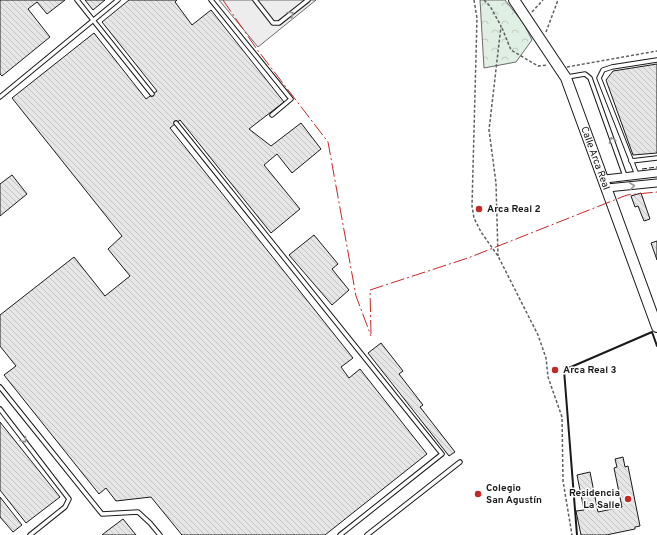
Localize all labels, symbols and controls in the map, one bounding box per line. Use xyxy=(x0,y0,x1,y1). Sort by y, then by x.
one-way arrow xyxy=(286,11,293,18)
street label: Calle Arca Real xyxy=(578,124,613,192)
one-way arrow xyxy=(608,136,617,143)
one-way arrow xyxy=(629,181,635,190)
place label: Arca Real 2 xyxy=(487,203,541,216)
marker: Arca Real 2 xyxy=(474,204,484,214)
place label: Arca Real 3 xyxy=(563,364,617,377)
marker: Arca Real 3 xyxy=(550,365,560,375)
one-way arrow xyxy=(19,435,26,442)
place label: Colegio San Agustín xyxy=(486,482,542,507)
place label: Residencia La Salle xyxy=(569,487,620,512)
marker: Colegio San Agustín xyxy=(473,489,483,499)
marker: Residencia La Salle xyxy=(623,494,633,504)

